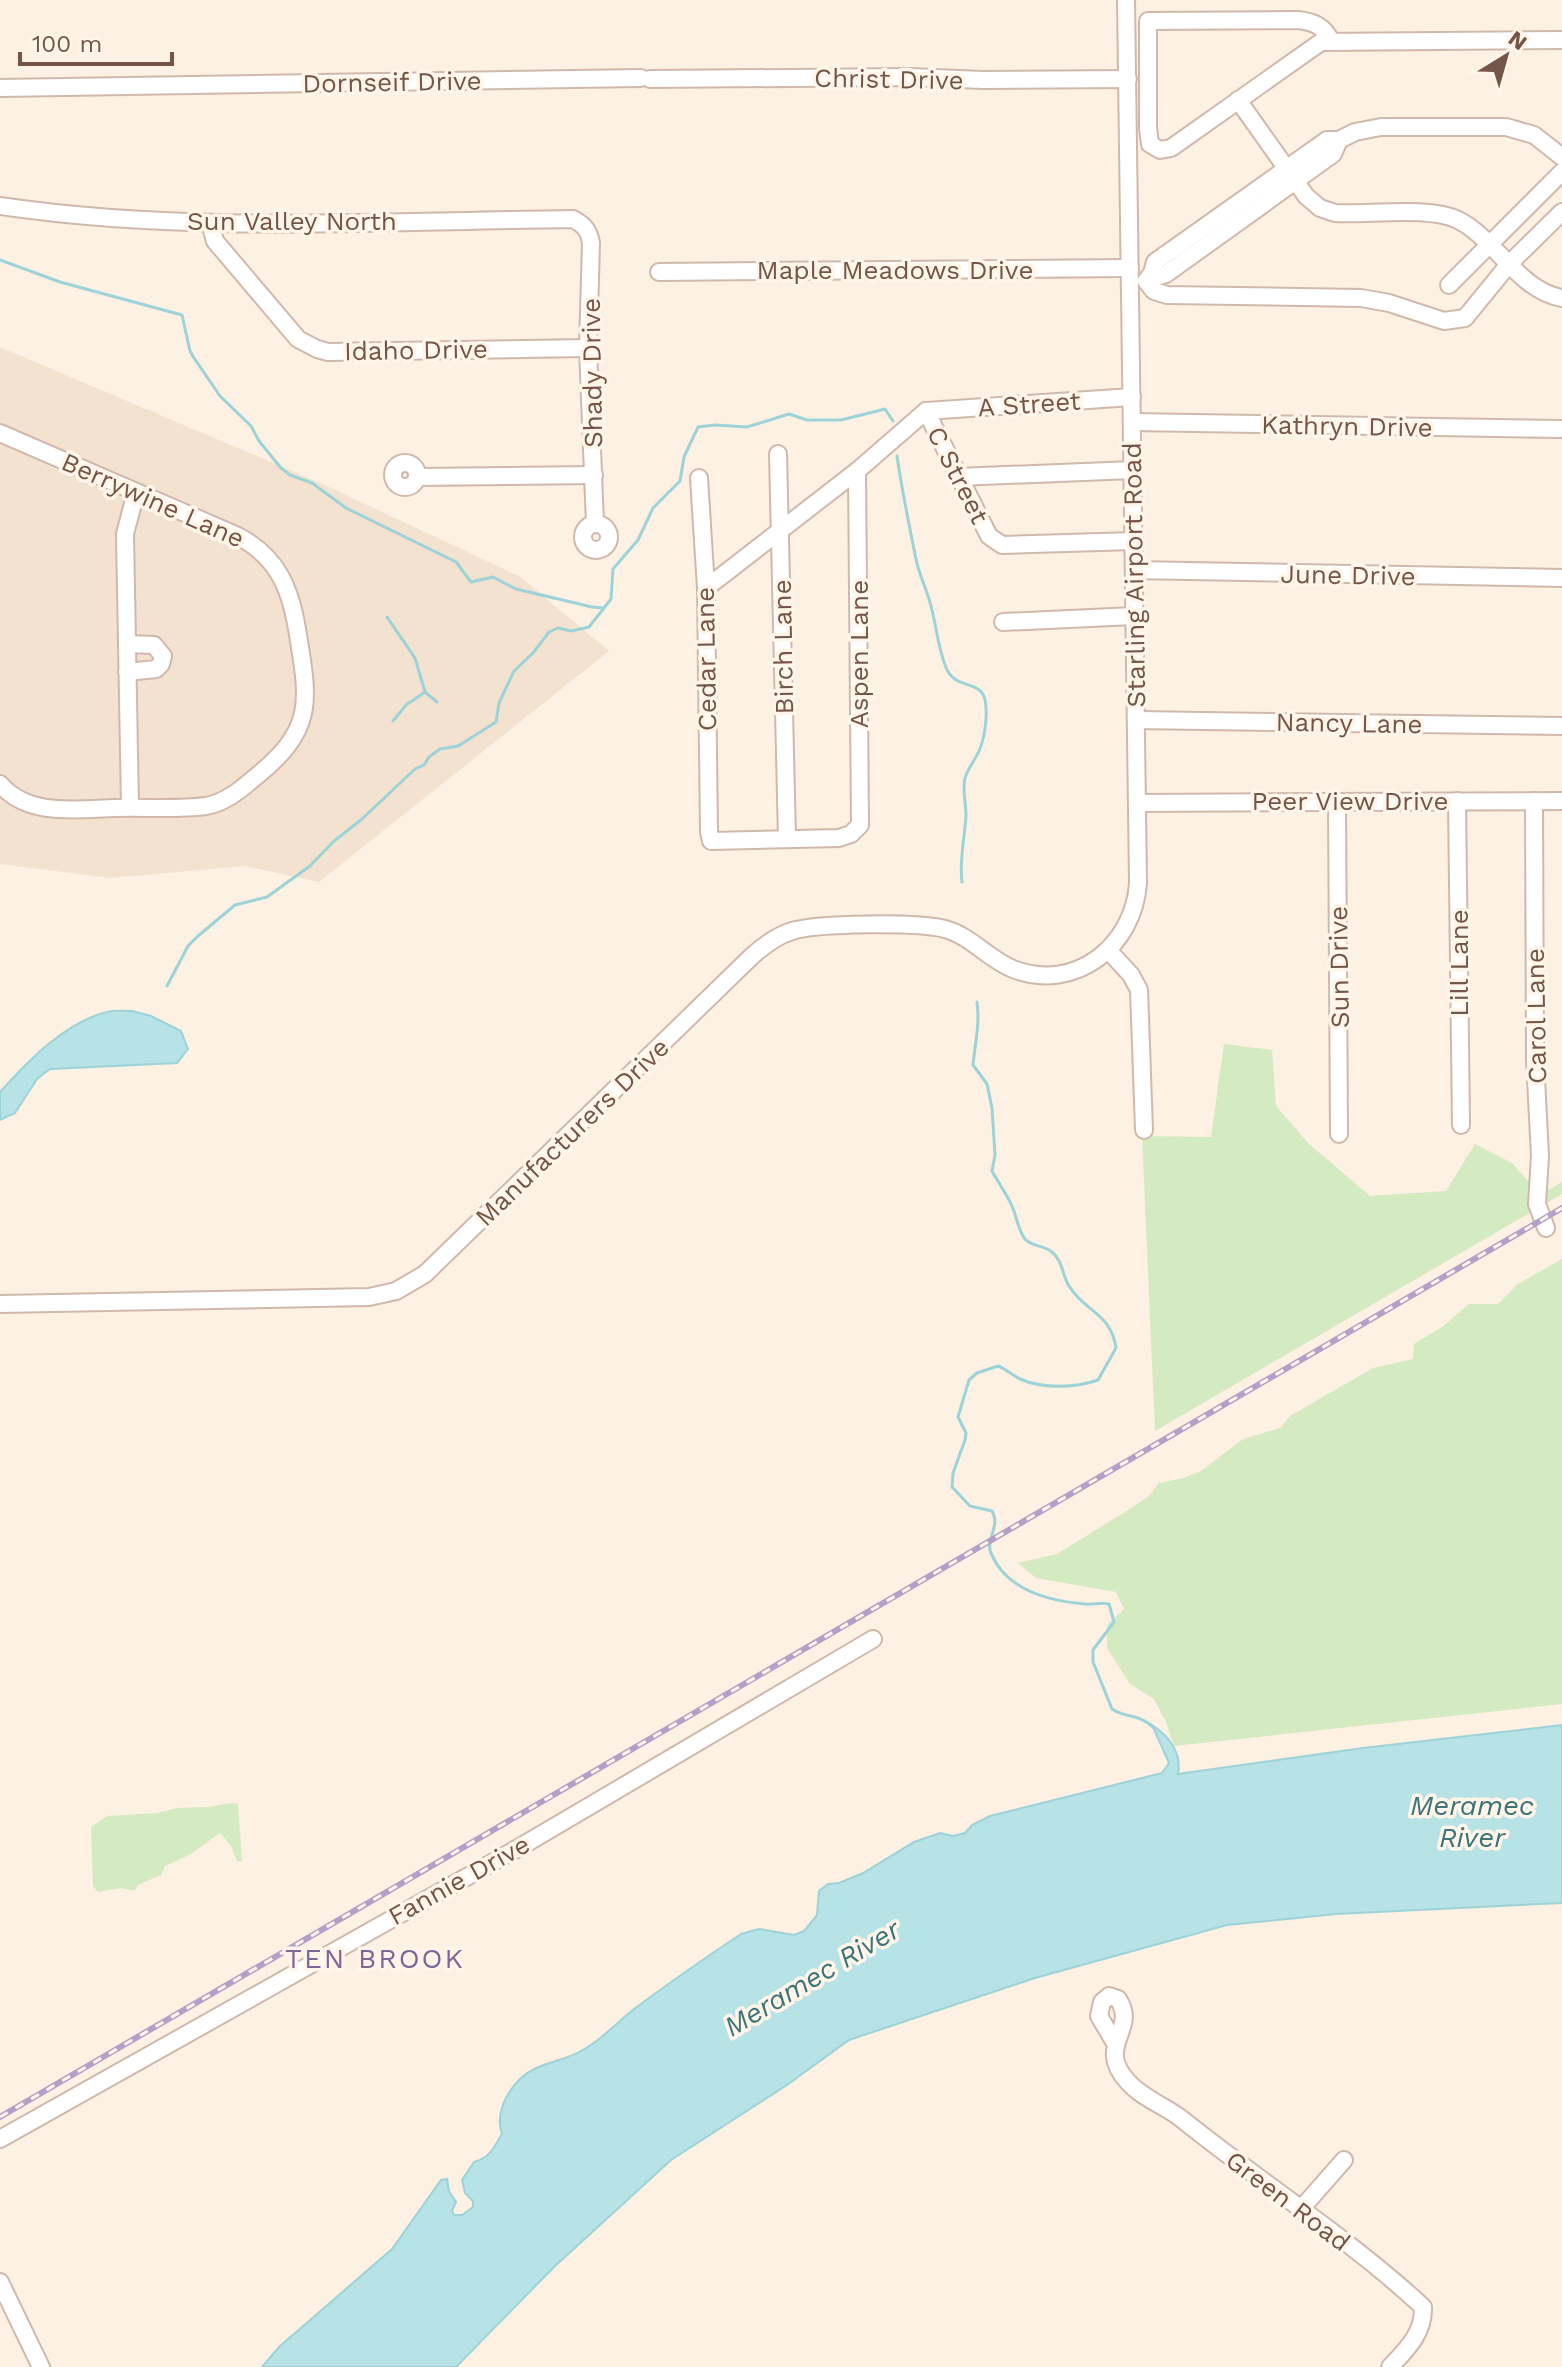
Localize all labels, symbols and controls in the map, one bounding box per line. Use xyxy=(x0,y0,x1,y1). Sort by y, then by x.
scale bar xyxy=(20,16,172,66)
north arrow xyxy=(1466,16,1546,96)
text: N xyxy=(1504,26,1532,55)
text: 100 m xyxy=(32,30,102,58)
street label: Christ Drive xyxy=(814,63,964,95)
street label: Dornseif Drive xyxy=(302,65,482,99)
street label: Sun Valley North xyxy=(187,206,397,236)
street label: Maple Meadows Drive xyxy=(757,255,1033,285)
street label: Shady Drive xyxy=(576,298,608,448)
street label: Idaho Drive xyxy=(344,334,488,366)
street label: A Street xyxy=(976,385,1082,423)
street label: Kathryn Drive xyxy=(1261,410,1433,442)
street label: C Street xyxy=(921,421,995,529)
street label: Starling Airport Road xyxy=(1117,442,1151,708)
street label: Berrywine Lane xyxy=(57,446,249,554)
street label: June Drive xyxy=(1280,559,1416,591)
street label: Birch Lane xyxy=(767,579,799,715)
street label: Aspen Lane xyxy=(844,580,874,728)
street label: Cedar Lane xyxy=(690,587,722,731)
street label: Nancy Lane xyxy=(1275,707,1423,739)
street label: Peer View Drive xyxy=(1252,786,1448,816)
street label: Sun Drive xyxy=(1323,906,1355,1028)
street label: Lill Lane xyxy=(1444,909,1474,1017)
street label: Carol Lane xyxy=(1520,948,1552,1084)
street label: Manufacturers Drive xyxy=(469,1032,675,1232)
water label: Meramec River xyxy=(1410,1789,1534,1854)
street label: Fannie Drive xyxy=(383,1829,535,1931)
water label: Meramec River xyxy=(718,1912,907,2043)
district label: TEN BROOK xyxy=(285,1942,465,1975)
street label: Green Road xyxy=(1220,2145,1356,2257)

